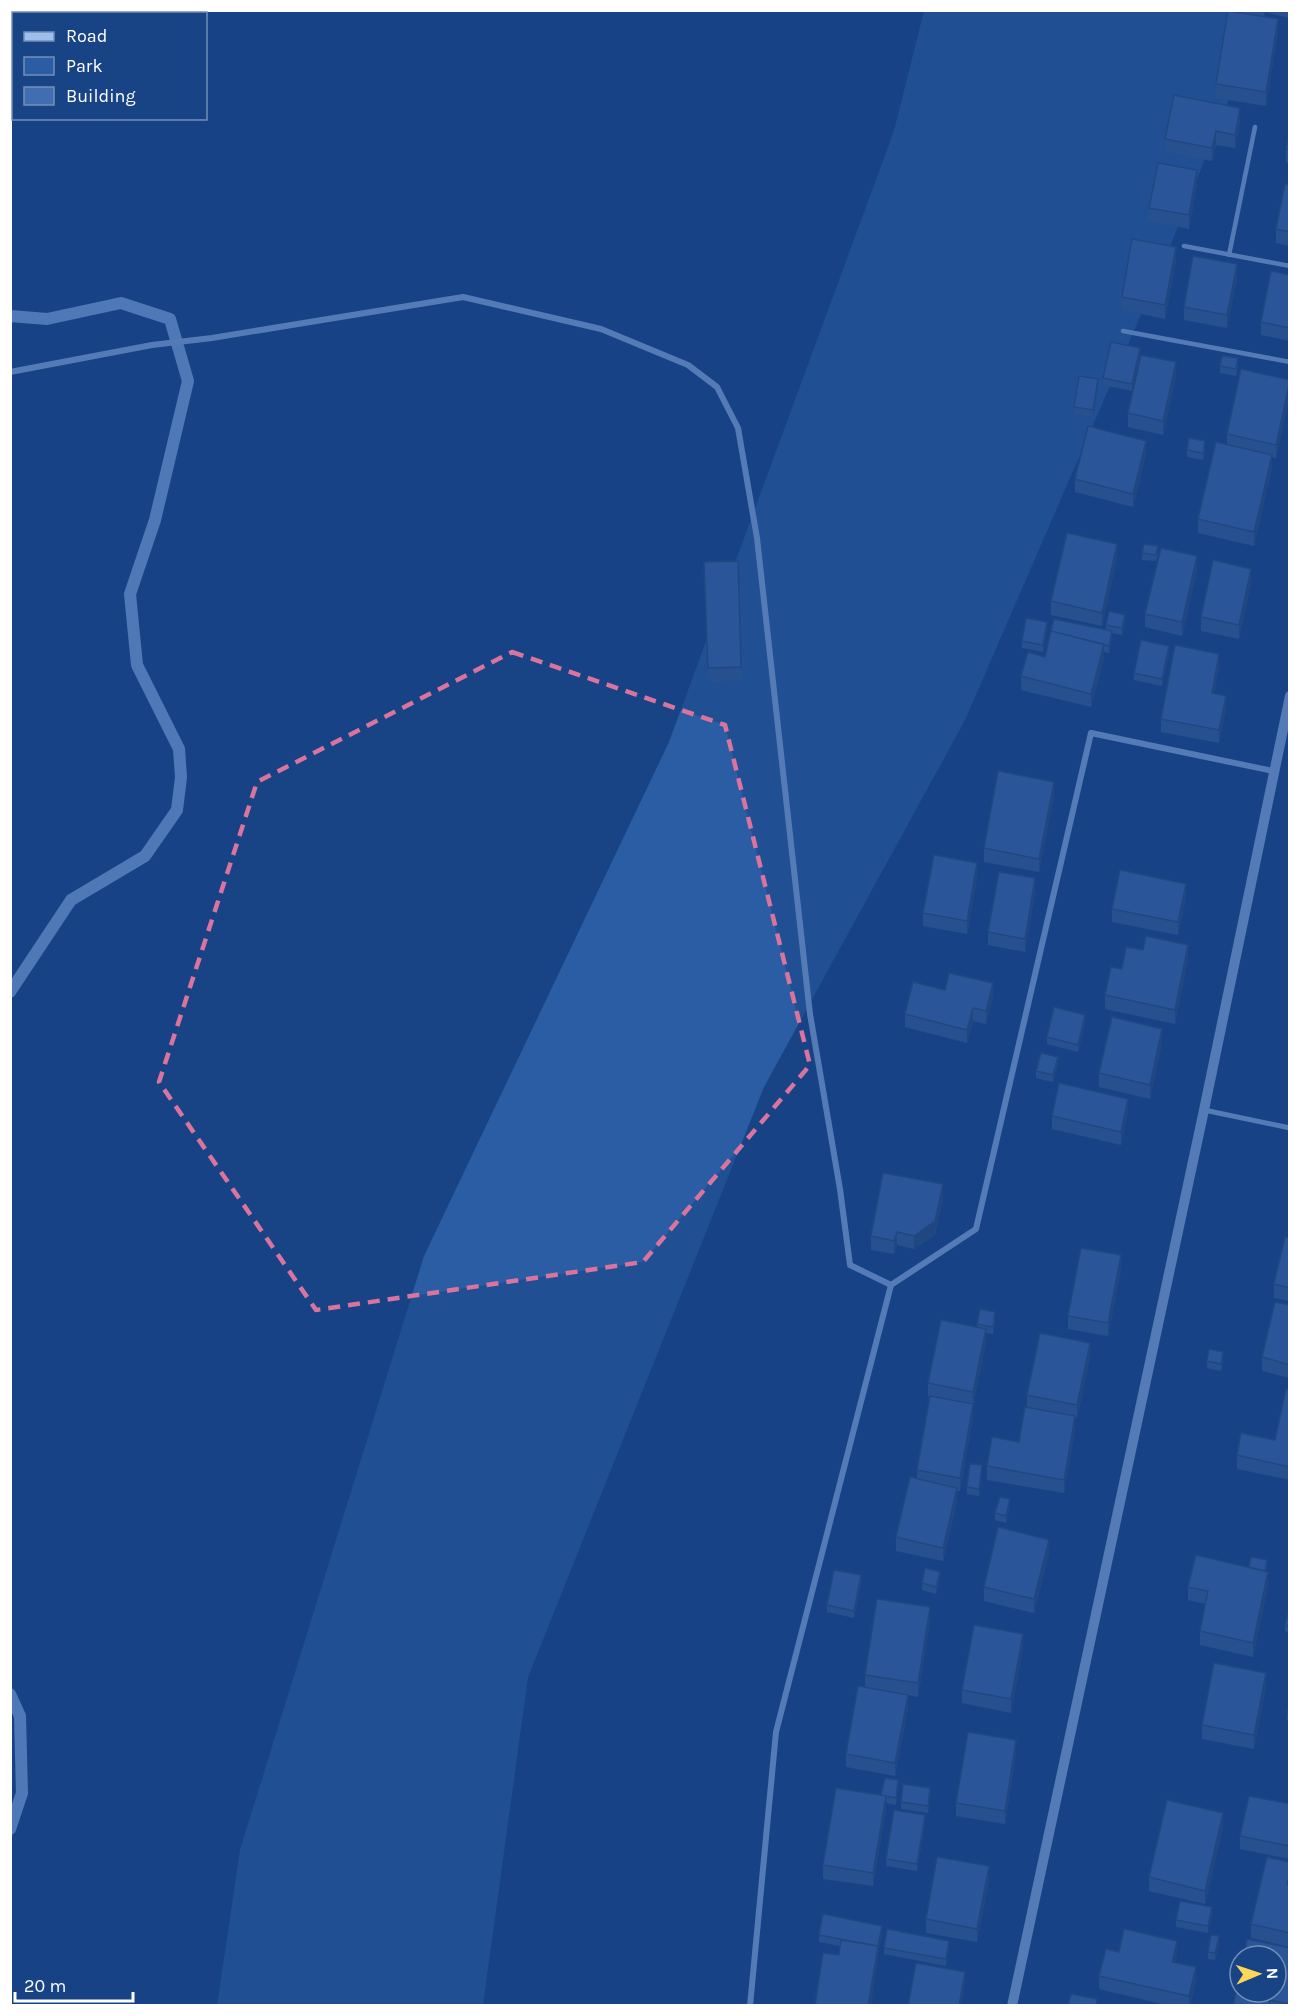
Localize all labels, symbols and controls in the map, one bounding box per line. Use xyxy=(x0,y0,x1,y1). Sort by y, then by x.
legend xyxy=(12,12,207,120)
text: Road xyxy=(66,25,107,47)
text: Park xyxy=(66,55,103,77)
text: Building xyxy=(66,85,136,107)
north arrow xyxy=(1228,1944,1288,2004)
scale bar xyxy=(15,1965,134,2003)
text: N xyxy=(1263,1967,1282,1980)
text: 20 m xyxy=(24,1975,66,1997)

